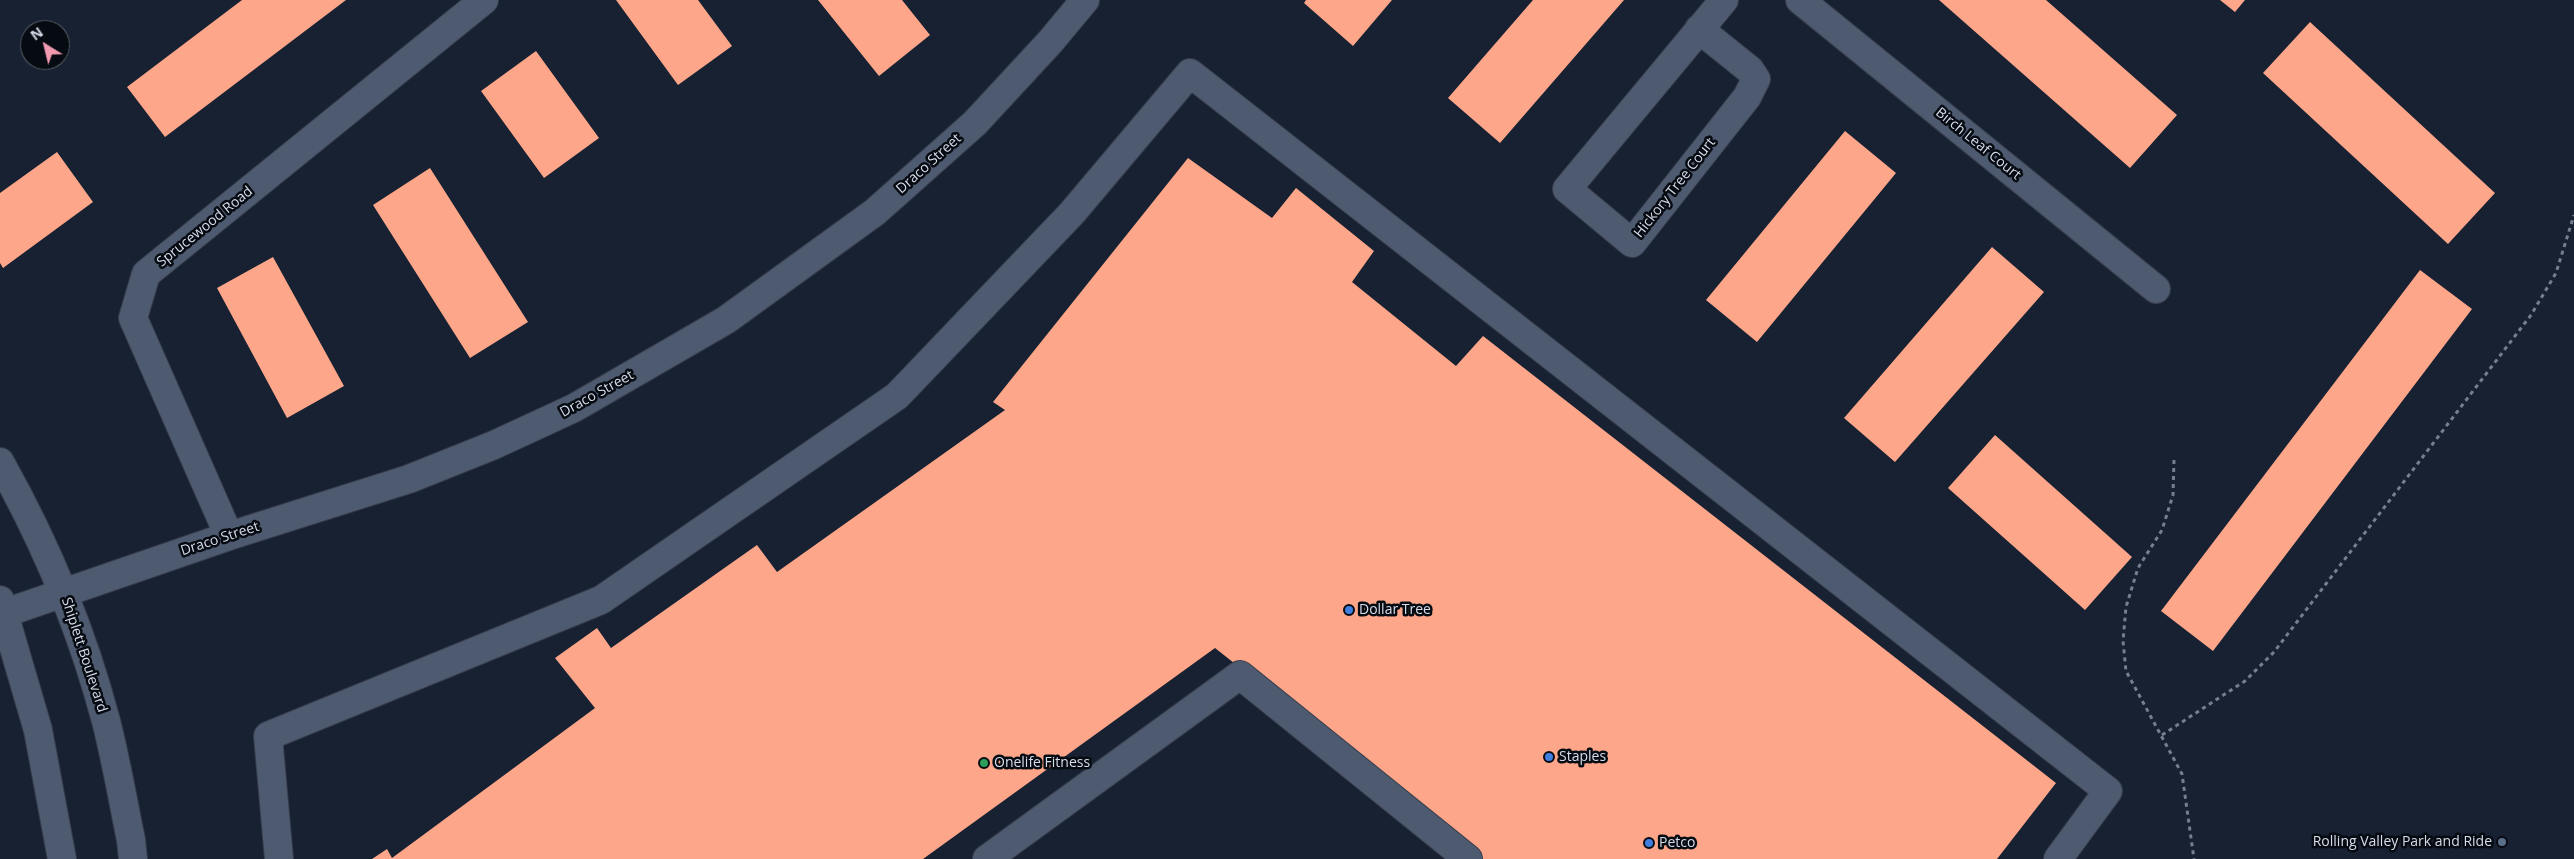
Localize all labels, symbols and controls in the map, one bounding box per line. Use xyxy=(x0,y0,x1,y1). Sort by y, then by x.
north arrow xyxy=(20,20,70,70)
text: N xyxy=(26,22,47,44)
street label: Birch Leaf Court xyxy=(1932,104,2024,184)
street label: Draco Street xyxy=(893,130,965,198)
street label: Hickory Tree Court xyxy=(1631,135,1719,241)
street label: Sprucewood Road xyxy=(154,183,256,271)
street label: Draco Street xyxy=(557,367,637,421)
street label: Draco Street xyxy=(179,518,261,560)
street label: Shiplett Boulevard xyxy=(57,595,111,715)
place label: Dollar Tree xyxy=(1359,602,1431,618)
marker: Dollar Tree xyxy=(1343,604,1355,616)
place label: Staples xyxy=(1559,749,1606,765)
marker: Staples xyxy=(1543,751,1555,763)
place label: Onelife Fitness xyxy=(994,755,1090,771)
marker: Onelife Fitness xyxy=(978,757,990,769)
place label: Rolling Valley Park and Ride xyxy=(2313,834,2492,850)
place label: Petco xyxy=(1659,835,1695,851)
marker: Rolling Valley Park and Ride xyxy=(2496,836,2508,848)
marker: Petco xyxy=(1643,837,1655,849)

